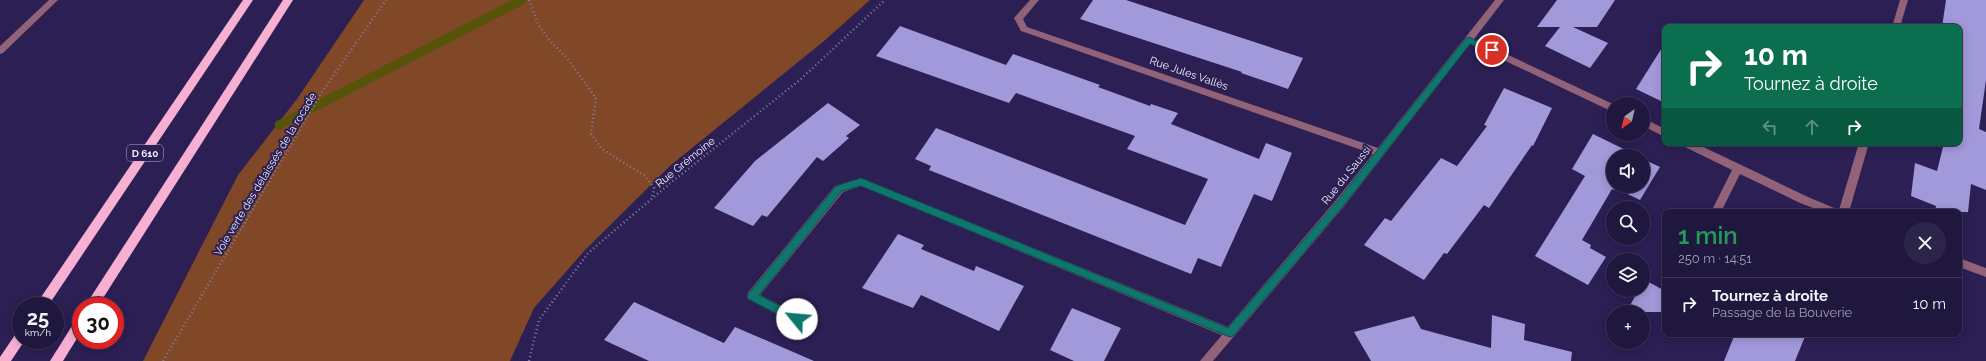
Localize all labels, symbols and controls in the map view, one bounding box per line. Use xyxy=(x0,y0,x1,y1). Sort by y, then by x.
pin xyxy=(1475,33,1509,67)
icon: arrive xyxy=(1481,39,1503,61)
text: 10 m xyxy=(1744,39,1808,72)
icon: right xyxy=(1678,40,1730,92)
street label: Rue Jules Vallès xyxy=(1148,54,1230,93)
text: Tournez à droite xyxy=(1744,73,1878,94)
street label: Voie verte des délaissés de la rocade xyxy=(211,90,320,258)
north arrow xyxy=(1606,97,1650,141)
map controls xyxy=(1606,97,1650,349)
icon: left xyxy=(1759,116,1781,138)
icon: ahead xyxy=(1801,116,1823,138)
icon: right xyxy=(1843,116,1865,138)
street label: Rue Grémoine xyxy=(653,134,718,190)
street label: Rue du Saussi xyxy=(1319,144,1374,207)
road number: D 610 xyxy=(127,145,163,161)
button: sound xyxy=(1606,149,1650,193)
button: search xyxy=(1606,201,1650,245)
text: 1 min xyxy=(1678,221,1738,250)
button: close xyxy=(1904,222,1946,264)
text: 250 m · 14:51 xyxy=(1678,251,1752,266)
button: layers xyxy=(1606,253,1650,297)
text: Tournez à droite xyxy=(1712,287,1828,305)
icon: right xyxy=(1678,293,1700,315)
text: 10 m xyxy=(1913,295,1946,313)
speed limit sign: 30 xyxy=(72,297,124,349)
position arrow xyxy=(776,298,818,340)
button: + xyxy=(1606,305,1650,349)
text: Passage de la Bouverie xyxy=(1712,305,1852,320)
text: 25 xyxy=(27,306,49,330)
text: km/h xyxy=(25,327,51,338)

